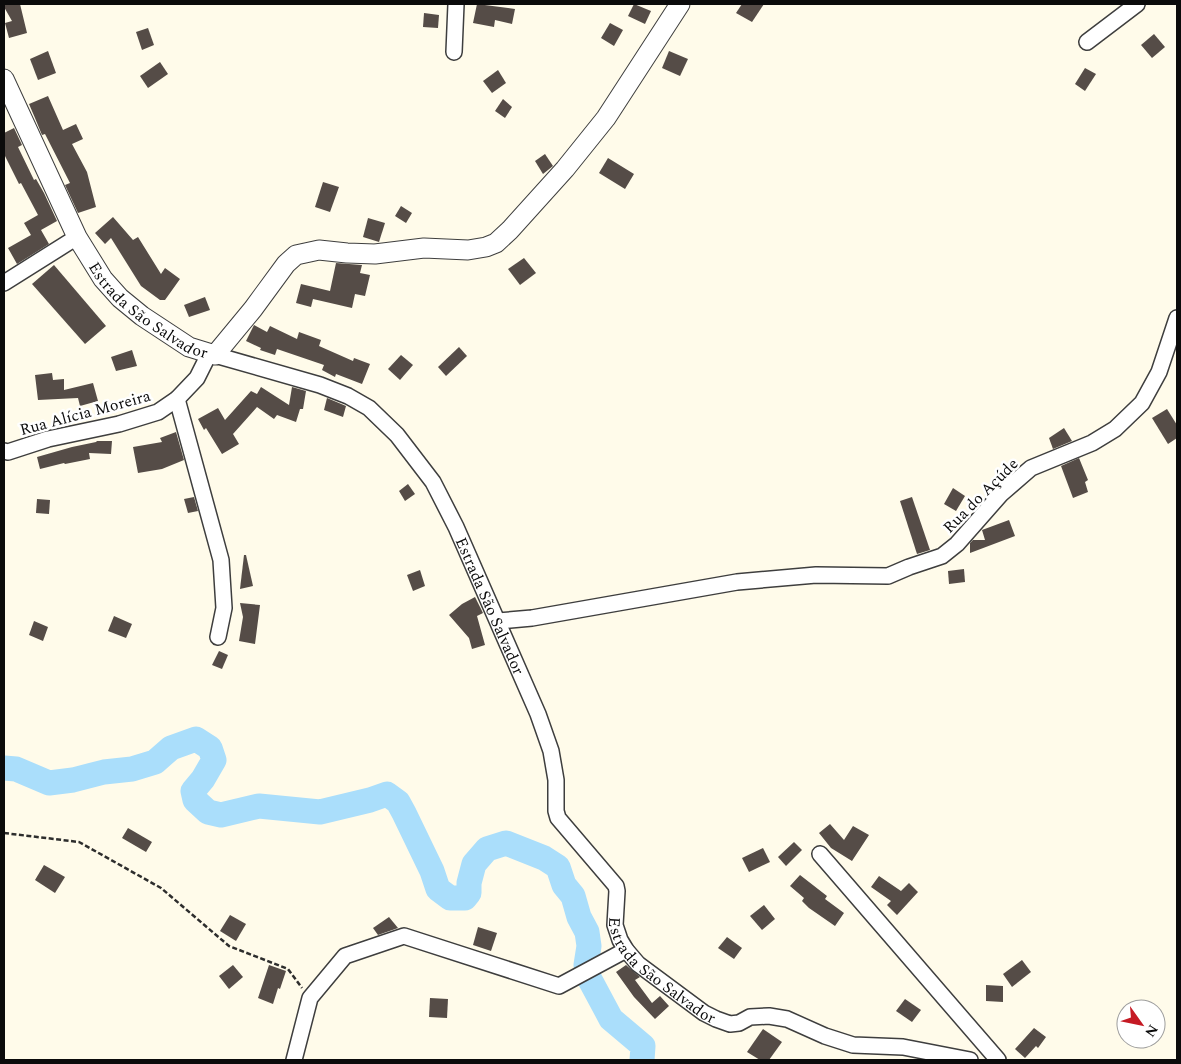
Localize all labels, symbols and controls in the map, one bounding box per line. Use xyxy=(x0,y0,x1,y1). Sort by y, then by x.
street label: Estrada São Salvador xyxy=(82,257,211,365)
street label: Rua Alícia Moreira xyxy=(17,384,154,442)
street label: Rua do Açúde xyxy=(938,453,1024,539)
street label: Estrada São Salvador xyxy=(449,533,530,679)
street label: Estrada São Salvador xyxy=(602,916,720,1030)
north arrow xyxy=(1116,999,1166,1049)
text: N xyxy=(1140,1020,1163,1041)

